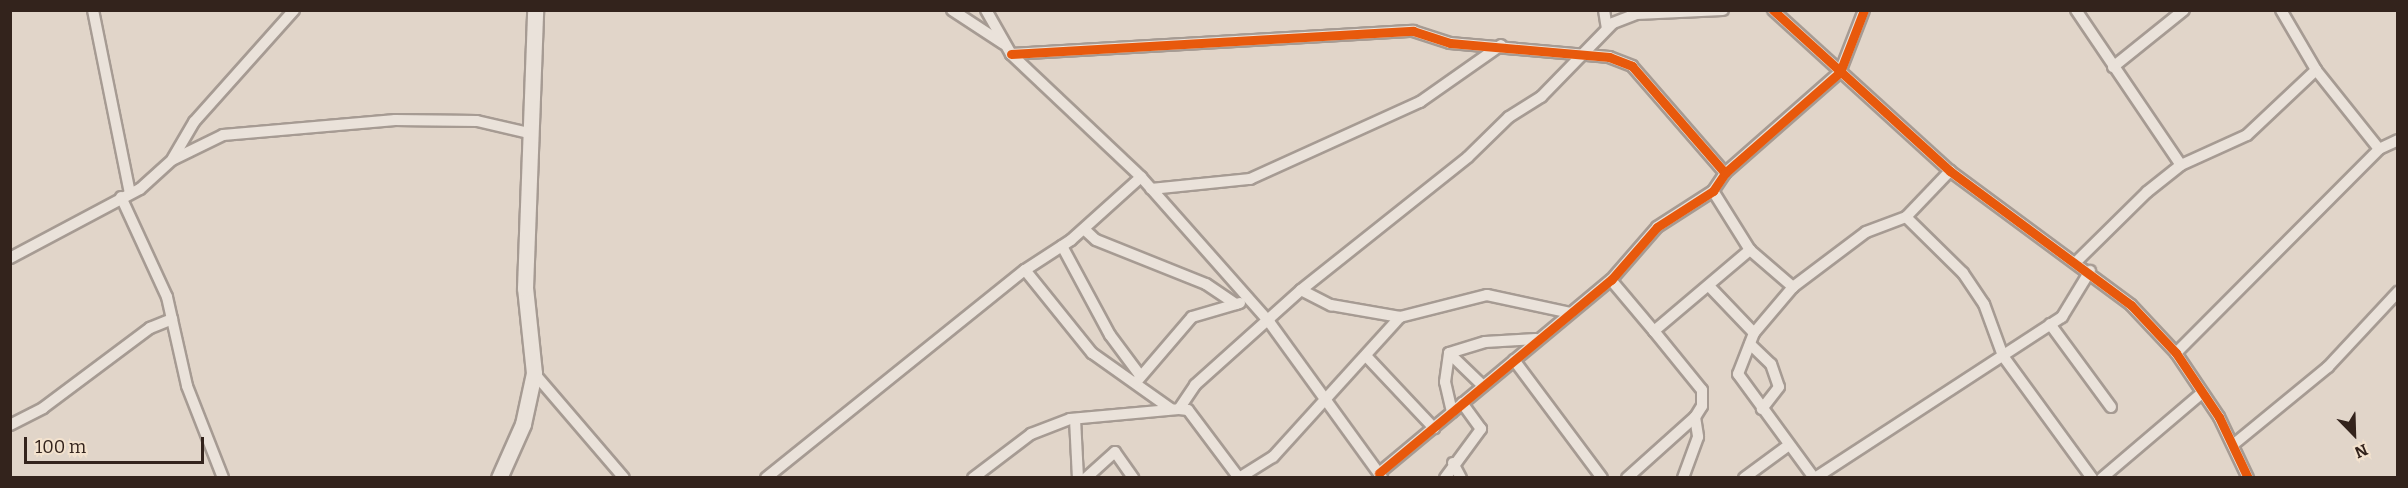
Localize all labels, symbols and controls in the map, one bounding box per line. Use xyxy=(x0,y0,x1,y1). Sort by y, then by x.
north arrow xyxy=(2324,404,2384,464)
scale bar xyxy=(27,425,207,463)
text: 100 m xyxy=(35,436,86,458)
text: N xyxy=(2352,440,2371,462)

